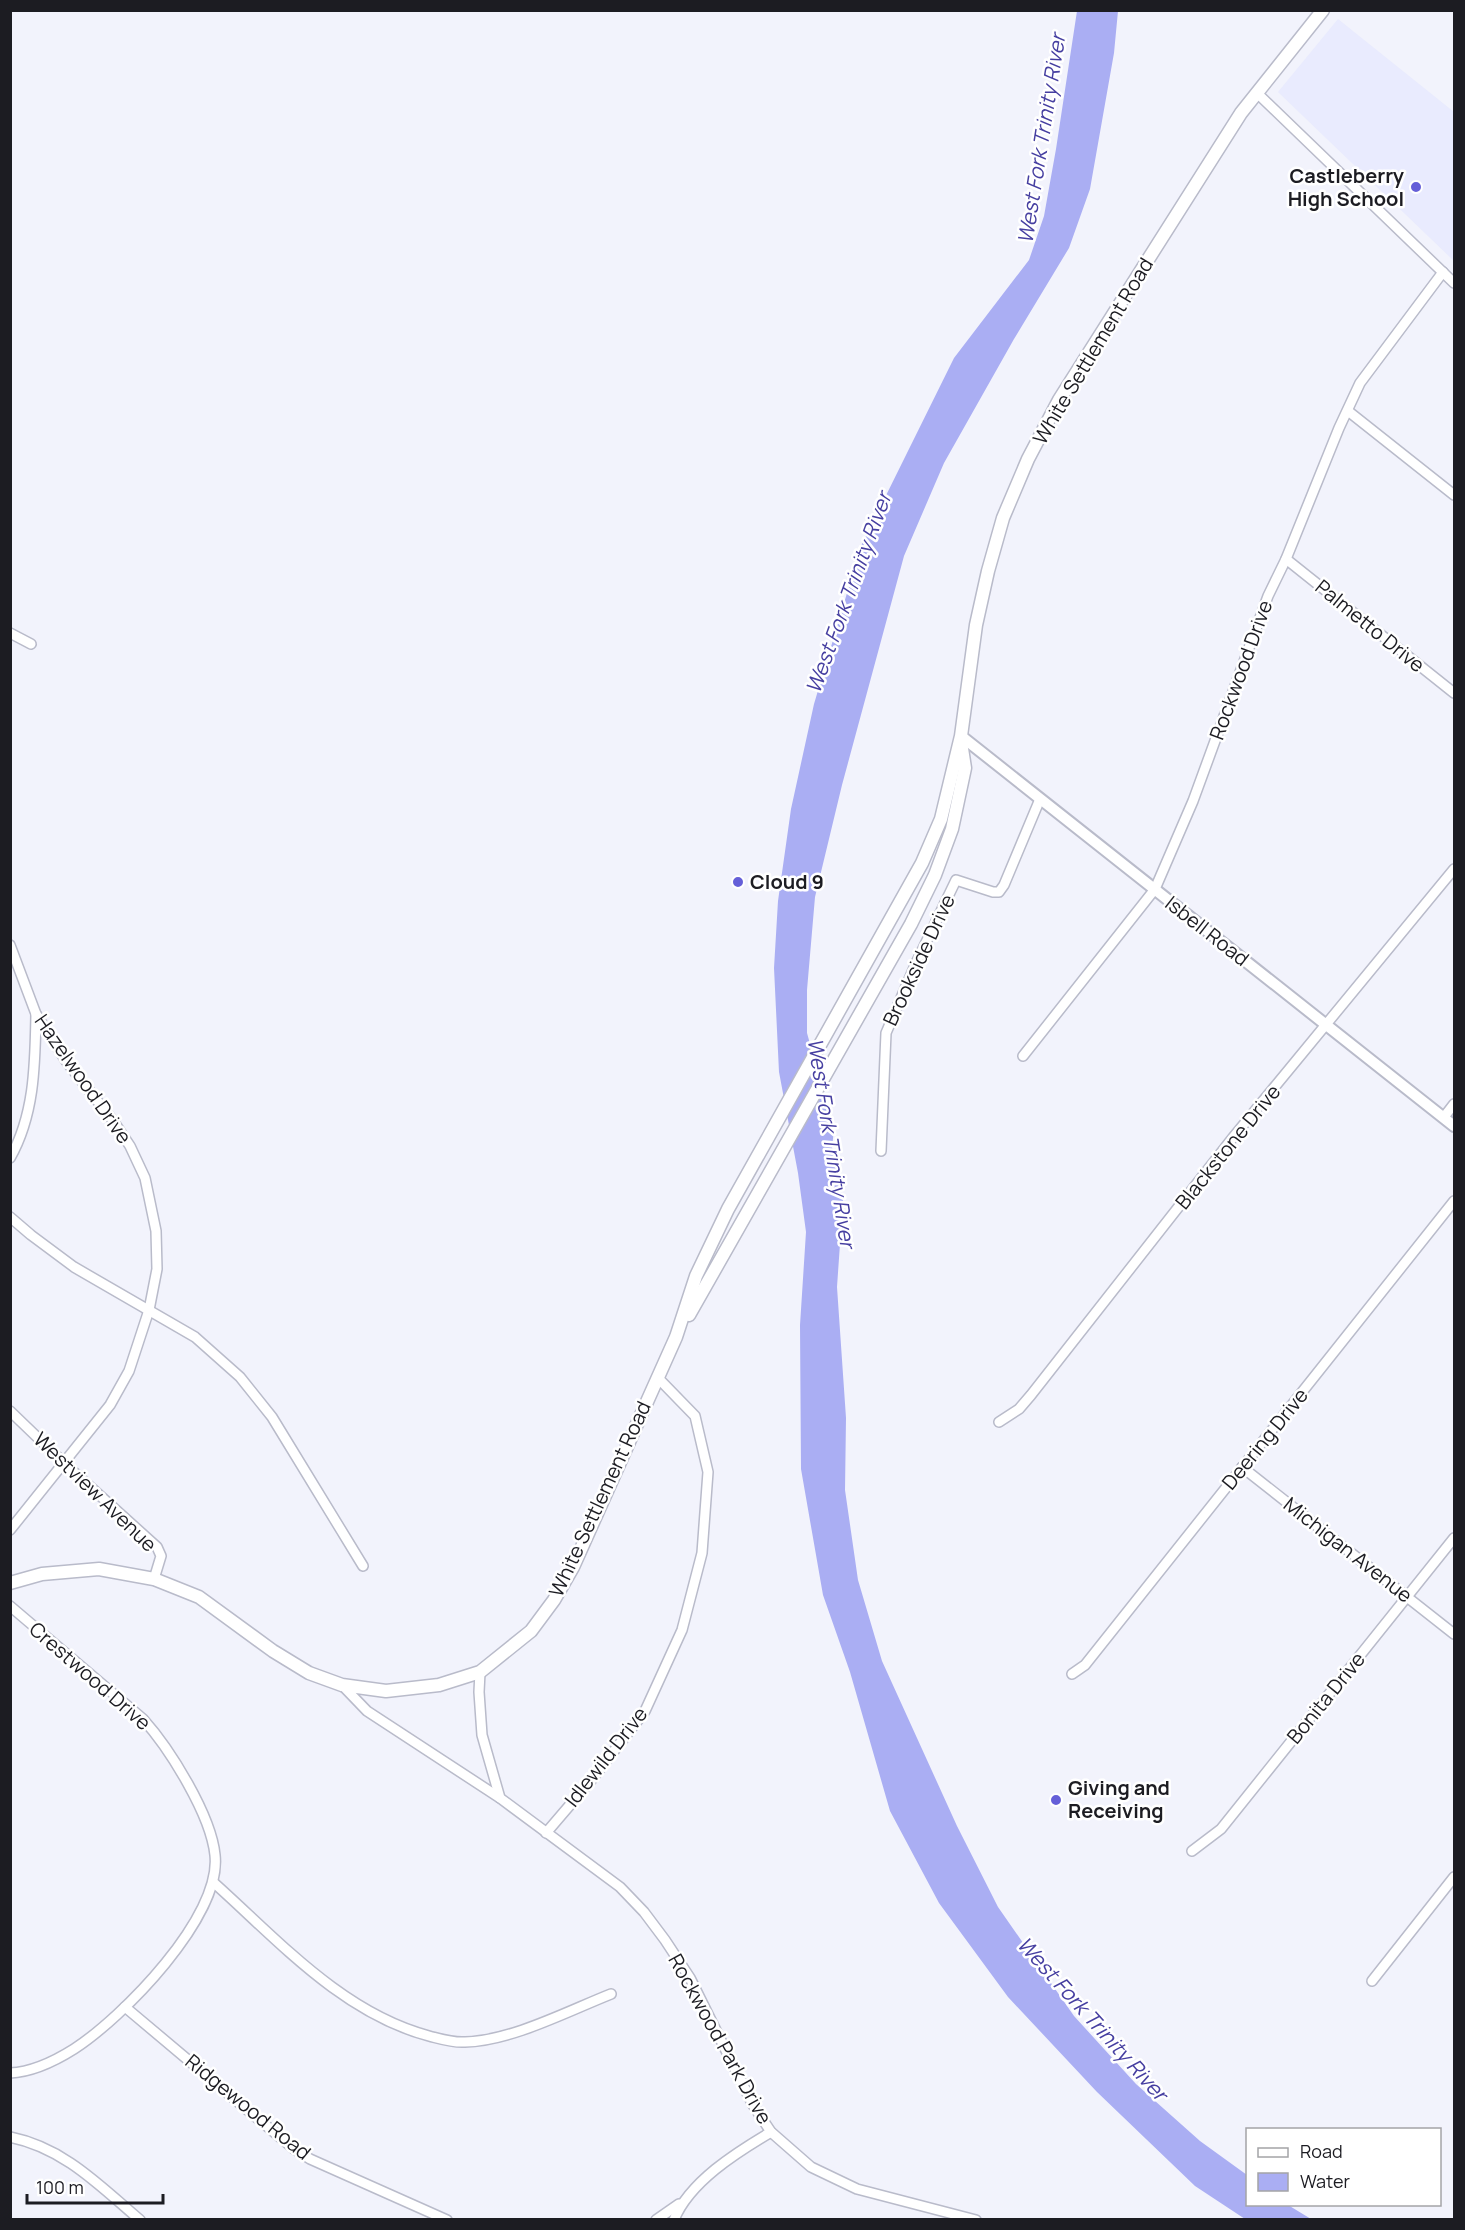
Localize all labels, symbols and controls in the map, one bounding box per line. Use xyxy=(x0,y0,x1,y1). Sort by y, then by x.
water label: West Fork Trinity River xyxy=(1011,30,1072,246)
place label: Castleberry High School xyxy=(1288,162,1405,212)
marker: Castleberry High School xyxy=(1409,180,1423,194)
street label: White Settlement Road xyxy=(1026,252,1159,449)
water label: West Fork Trinity River xyxy=(799,486,898,697)
street label: Palmetto Drive xyxy=(1310,573,1431,678)
street label: Rockwood Drive xyxy=(1203,596,1278,743)
place label: Cloud 9 xyxy=(750,868,824,895)
marker: Cloud 9 xyxy=(731,875,745,889)
street label: Isbell Road xyxy=(1160,889,1255,972)
street label: Brookside Drive xyxy=(876,890,961,1030)
street label: Hazelwood Drive xyxy=(29,1009,138,1149)
water label: West Fork Trinity River xyxy=(802,1036,863,1252)
street label: Blackstone Drive xyxy=(1169,1079,1286,1215)
street label: Deering Drive xyxy=(1215,1382,1314,1495)
street label: White Settlement Road xyxy=(542,1397,657,1601)
street label: Westview Avenue xyxy=(28,1426,163,1557)
street label: Michigan Avenue xyxy=(1278,1491,1418,1608)
street label: Crestwood Drive xyxy=(24,1615,157,1736)
street label: Bonita Drive xyxy=(1280,1646,1371,1749)
street label: Idlewild Drive xyxy=(558,1701,653,1812)
place label: Giving and Receiving xyxy=(1068,1774,1170,1824)
marker: Giving and Receiving xyxy=(1049,1793,1063,1807)
water label: West Fork Trinity River xyxy=(1011,1930,1176,2108)
street label: Rockwood Park Drive xyxy=(662,1949,778,2129)
street label: Ridgewood Road xyxy=(180,2048,317,2166)
legend xyxy=(1246,2128,1441,2206)
text: Road xyxy=(1300,2139,1343,2163)
scale bar xyxy=(27,2167,164,2205)
text: Water xyxy=(1300,2169,1350,2193)
text: 100 m xyxy=(36,2175,84,2199)

